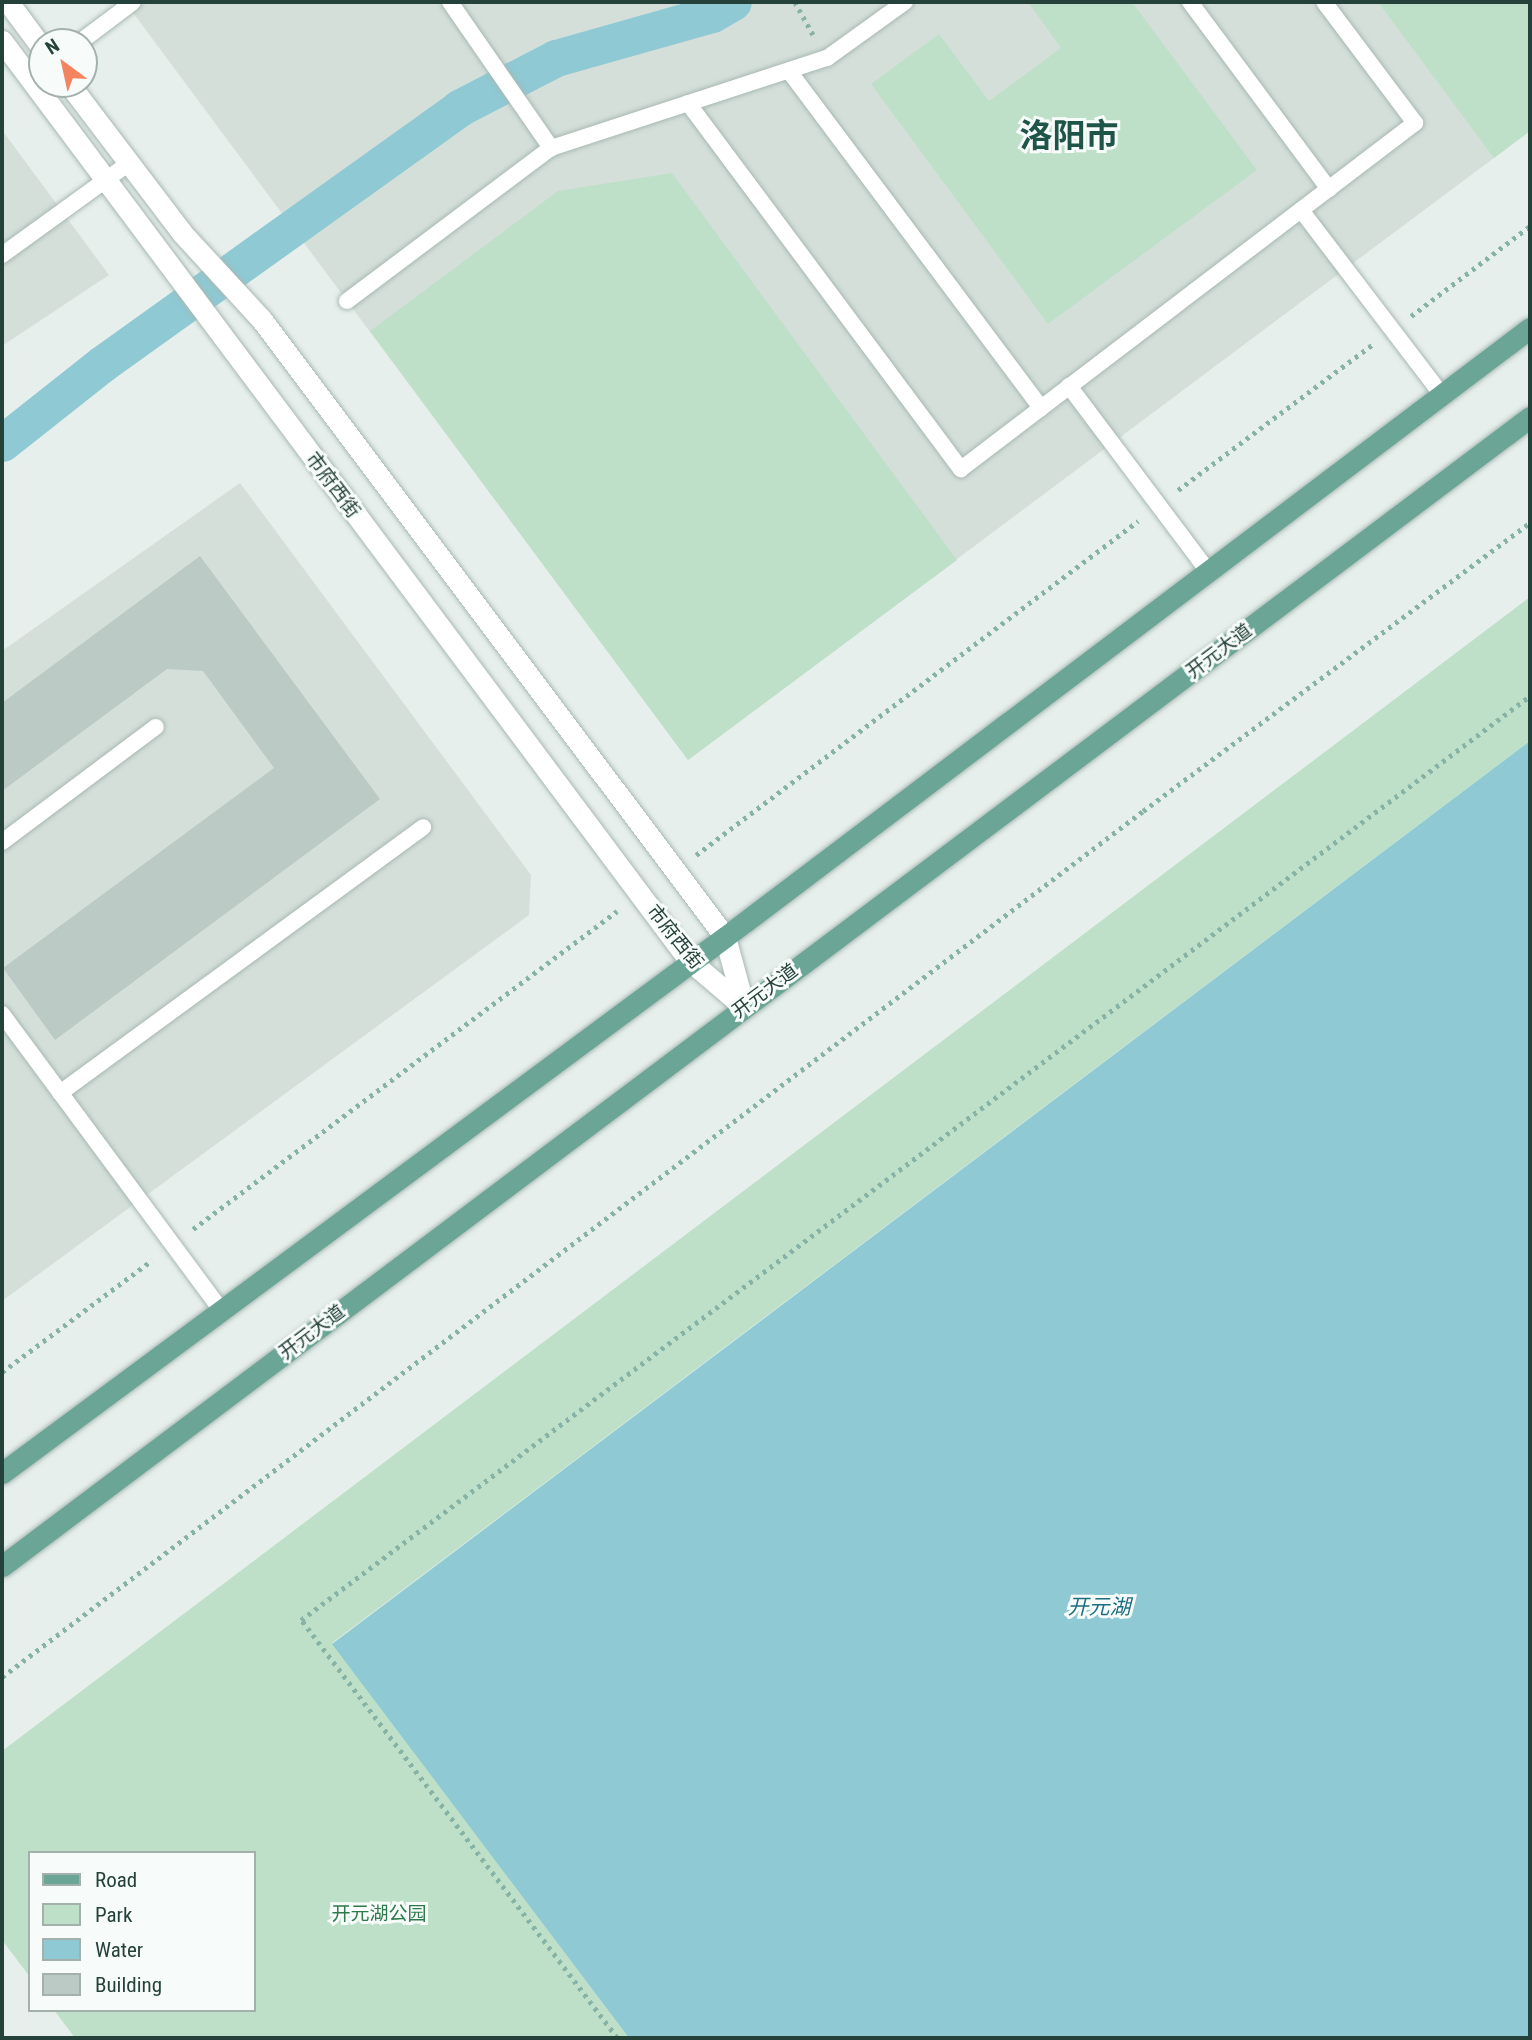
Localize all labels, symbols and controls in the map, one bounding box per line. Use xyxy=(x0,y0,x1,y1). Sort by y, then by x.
north arrow xyxy=(28,28,98,98)
text: N xyxy=(41,34,64,59)
district label: 洛阳市 xyxy=(1020,116,1118,156)
street label: 市府西街 xyxy=(301,448,365,522)
street label: 开元大道 xyxy=(1182,619,1256,683)
street label: 市府西街 xyxy=(642,900,708,974)
street label: 开元大道 xyxy=(728,959,802,1023)
street label: 开元大道 xyxy=(275,1300,349,1364)
water label: 开元湖 xyxy=(1068,1594,1130,1620)
legend xyxy=(28,1851,256,2012)
text: Road xyxy=(95,1868,137,1892)
text: Park xyxy=(95,1903,132,1927)
park label: 开元湖公园 xyxy=(332,1903,426,1925)
text: Water xyxy=(95,1938,143,1962)
text: Building xyxy=(95,1973,162,1997)

